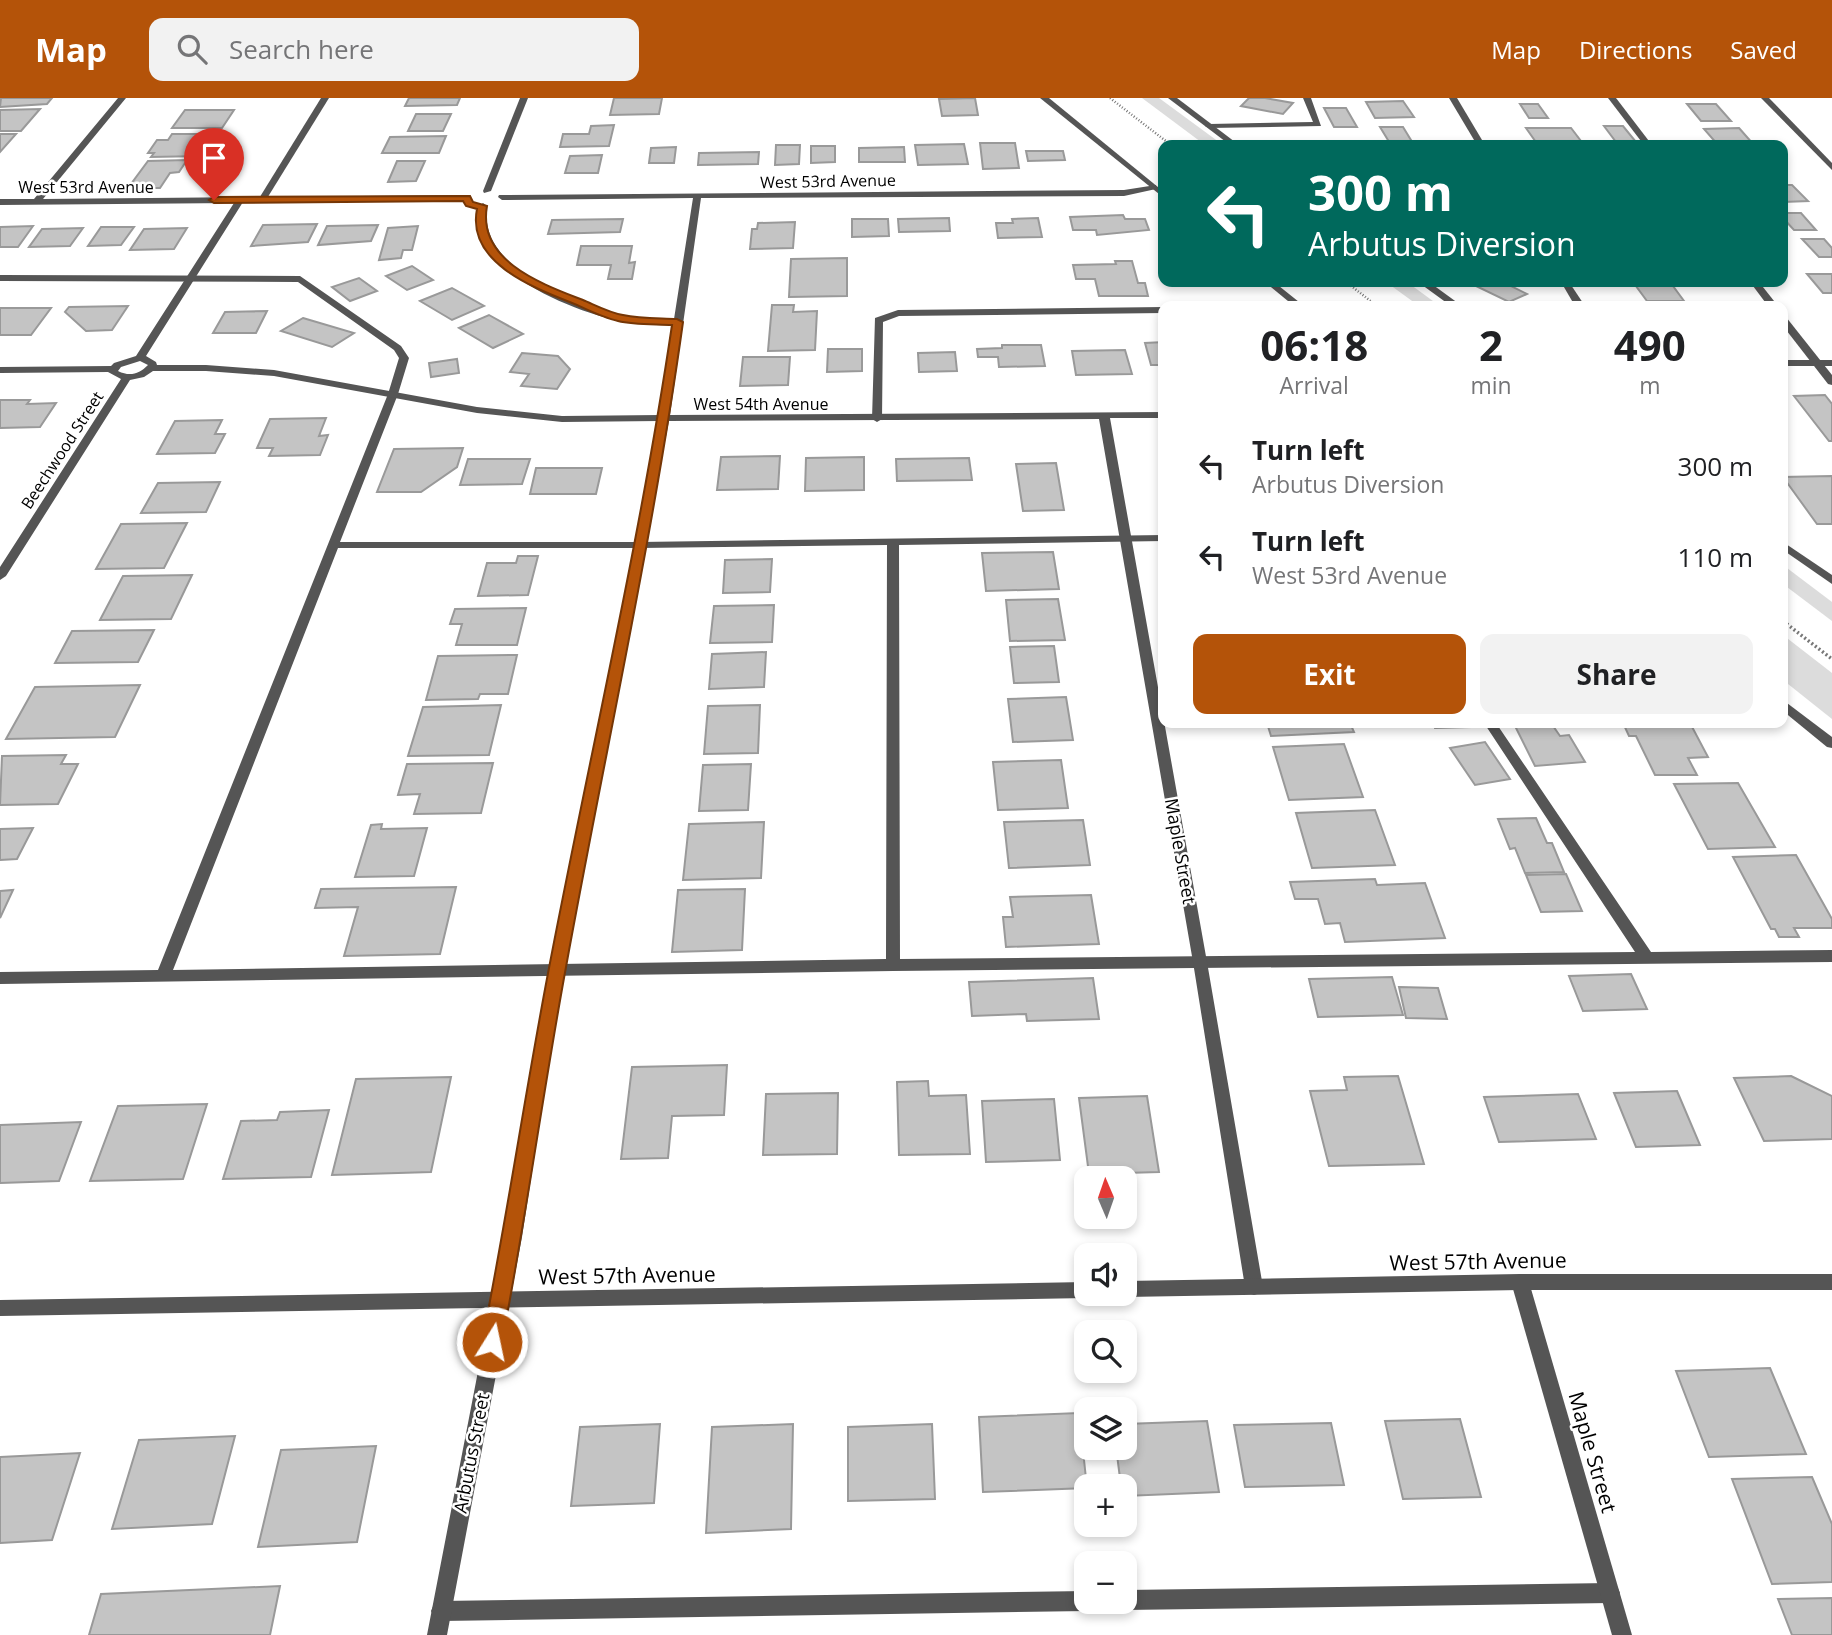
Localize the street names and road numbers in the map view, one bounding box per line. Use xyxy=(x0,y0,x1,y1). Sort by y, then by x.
street label: West 53rd Avenue xyxy=(760,169,896,193)
street label: West 53rd Avenue xyxy=(18,176,154,198)
street label: Beechwood Street xyxy=(16,387,108,513)
street label: West 54th Avenue xyxy=(694,393,828,415)
street label: Maple Street xyxy=(1160,796,1202,906)
street label: West 57th Avenue xyxy=(1389,1245,1567,1277)
street label: West 57th Avenue xyxy=(538,1259,716,1291)
street label: Maple Street xyxy=(1562,1388,1624,1516)
street label: Arbutus Street xyxy=(448,1391,494,1515)

